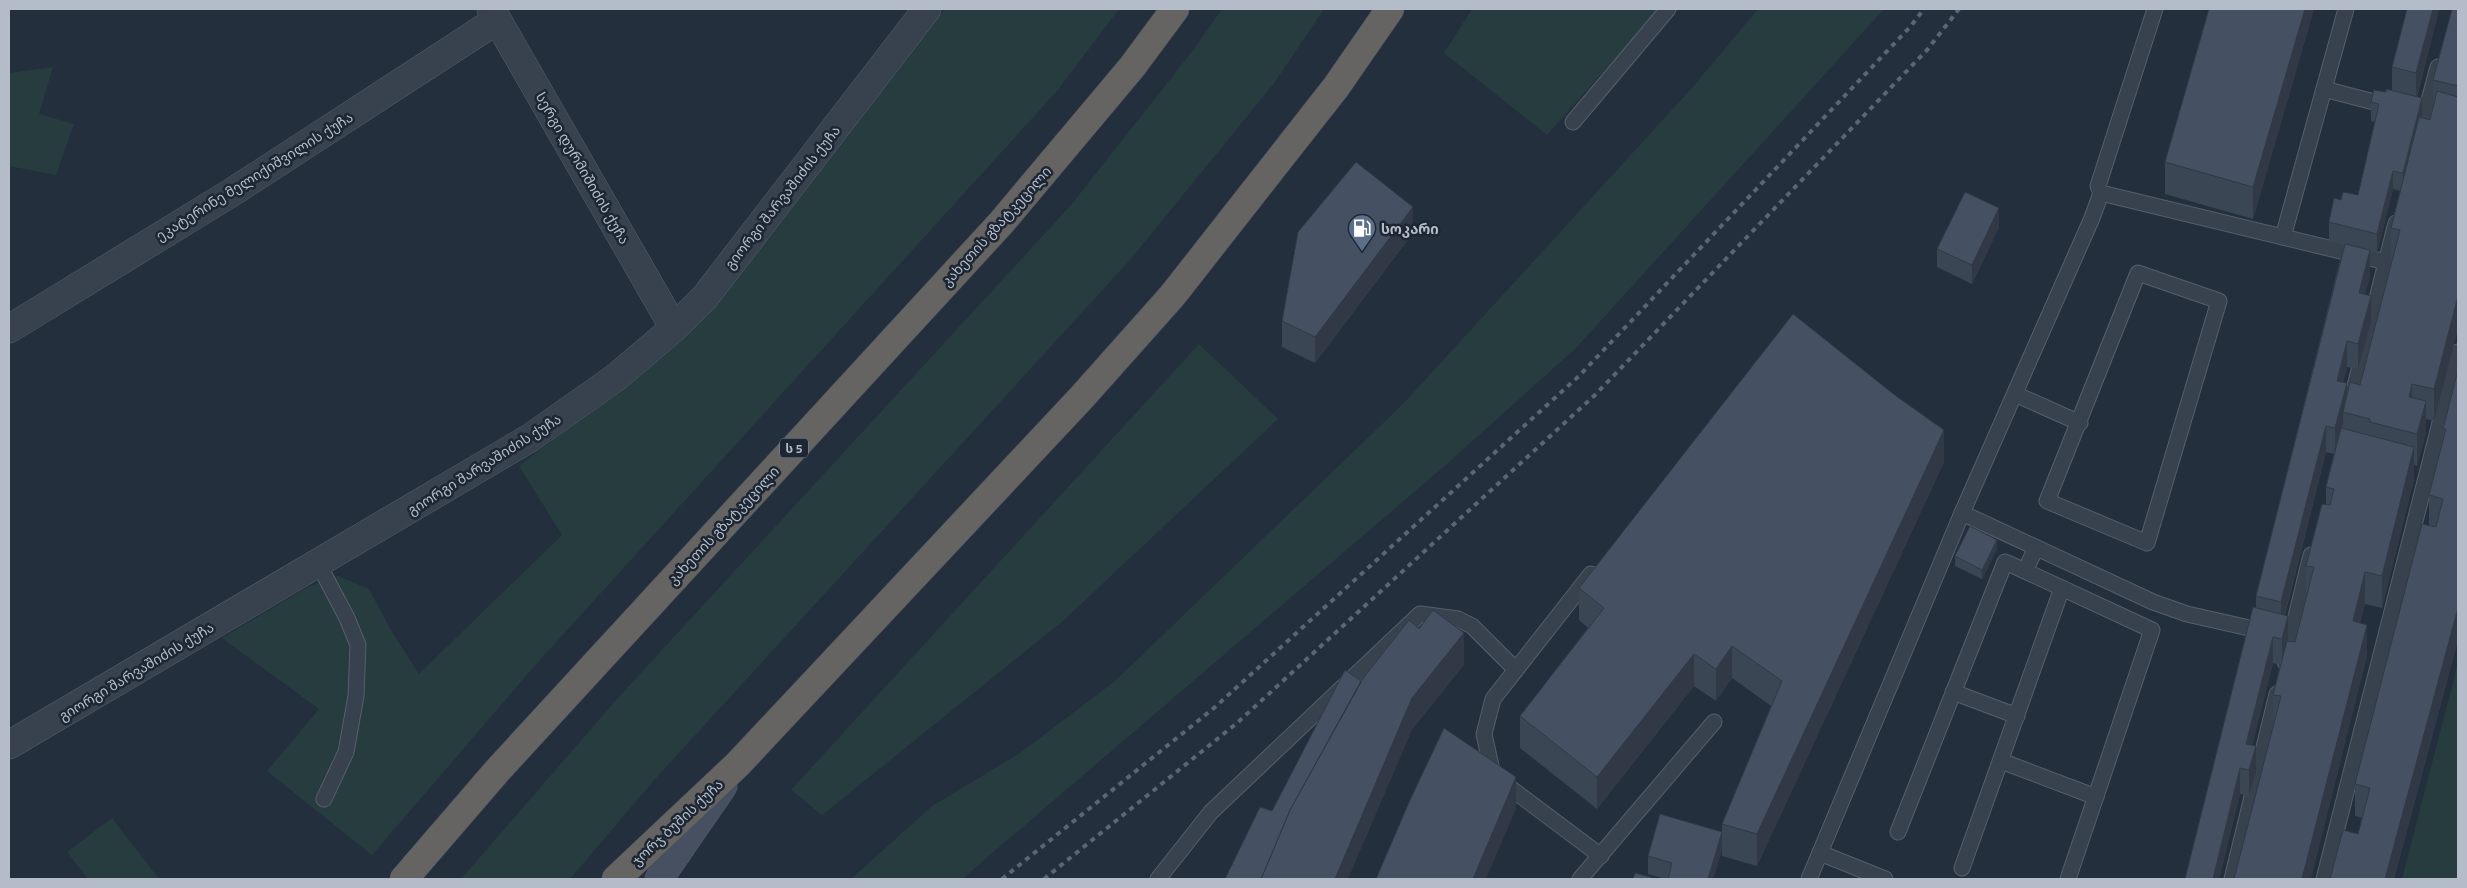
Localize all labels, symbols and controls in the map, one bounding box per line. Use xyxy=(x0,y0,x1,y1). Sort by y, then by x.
street label: სერგი დურმიშიძის ქუჩა xyxy=(531,88,635,248)
street label: ეკატერინე მელიქიშვილის ქუჩა xyxy=(151,106,357,246)
street label: გიორგი შარვაშიძის ქუჩა xyxy=(719,121,845,273)
street label: კახეთის გზატკეცილი xyxy=(936,161,1056,291)
fuel station icon: სოკარი xyxy=(1347,213,1377,252)
place label: სოკარი xyxy=(1381,218,1439,239)
street label: გიორგი შარვაშიძის ქუჩა xyxy=(403,408,565,520)
road number: ს 5 xyxy=(780,438,808,458)
street label: კახეთის გზატკეცილი xyxy=(662,461,784,589)
street label: გიორგი შარვაშიძის ქუჩა xyxy=(54,616,218,726)
street label: ჯორჯ ბუშის ქუჩა xyxy=(626,774,728,870)

